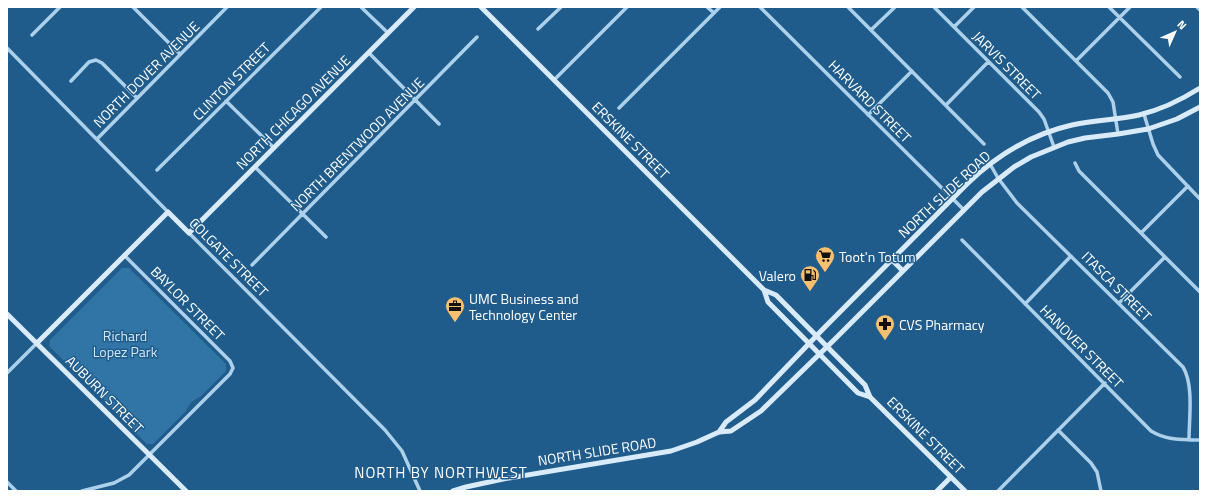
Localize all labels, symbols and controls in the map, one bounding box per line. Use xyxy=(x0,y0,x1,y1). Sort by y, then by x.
north arrow xyxy=(1155,12,1195,52)
street label: NORTH DOVER AVENUE xyxy=(88,16,204,132)
text: N xyxy=(1174,17,1190,33)
street label: JARVIS STREET xyxy=(968,26,1047,105)
street label: CLINTON STREET xyxy=(187,37,275,125)
street label: NORTH CHICAGO AVENUE xyxy=(231,50,355,174)
street label: HARVARD STREET xyxy=(824,55,917,148)
street label: NORTH BRENTWOOD AVENUE xyxy=(285,72,429,216)
street label: ERSKINE STREET xyxy=(587,96,675,184)
street label: NORTH SLIDE ROAD xyxy=(893,145,995,243)
street label: COLGATE STREET xyxy=(185,213,274,302)
supermarket icon: Toot'n Totum xyxy=(814,245,836,273)
place label: Toot'n Totum xyxy=(839,246,916,267)
street label: ITASCA STREET xyxy=(1077,246,1157,326)
street label: BAYLOR STREET xyxy=(146,261,230,345)
fuel station icon: Valero xyxy=(799,264,821,292)
place label: Valero xyxy=(759,265,796,286)
place label: UMC Business and Technology Center xyxy=(469,288,579,325)
office icon: UMC Business and Technology Center xyxy=(444,295,466,323)
street label: HANOVER STREET xyxy=(1036,300,1129,393)
pharmacy icon: CVS Pharmacy xyxy=(874,313,896,341)
place label: CVS Pharmacy xyxy=(899,314,985,335)
park label: Richard Lopez Park xyxy=(93,325,158,362)
street label: AUBURN STREET xyxy=(61,350,149,438)
street label: ERSKINE STREET xyxy=(882,391,970,479)
street label: NORTH SLIDE ROAD xyxy=(536,431,658,471)
district label: NORTH BY NORTHWEST xyxy=(354,461,528,484)

